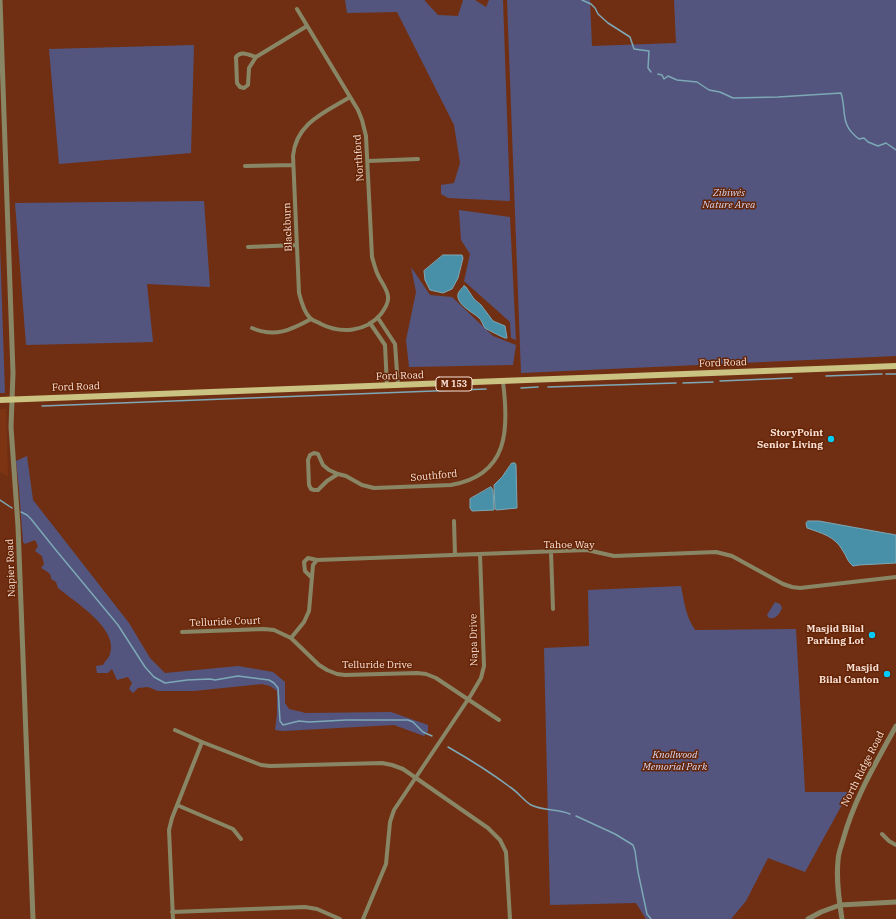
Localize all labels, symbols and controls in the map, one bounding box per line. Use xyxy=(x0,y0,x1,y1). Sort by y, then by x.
street label: Northford xyxy=(351,134,367,182)
park label: Zibiwés Nature Area xyxy=(703,187,755,210)
street label: Blackburn xyxy=(281,202,295,252)
street label: Ford Road xyxy=(699,356,747,370)
street label: Ford Road xyxy=(376,369,424,383)
road number: M 153 xyxy=(436,377,472,391)
street label: Ford Road xyxy=(52,380,100,394)
place label: StoryPoint Senior Living xyxy=(757,427,823,450)
marker: StoryPoint Senior Living xyxy=(826,434,836,444)
street label: Southford xyxy=(410,468,458,484)
street label: Napier Road xyxy=(4,539,18,597)
street label: Tahoe Way xyxy=(543,539,595,551)
street label: Napa Drive xyxy=(468,614,480,666)
street label: Telluride Court xyxy=(189,615,261,629)
place label: Masjid Bilal Parking Lot xyxy=(806,623,864,646)
marker: Masjid Bilal Parking Lot xyxy=(867,630,877,640)
street label: Telluride Drive xyxy=(342,659,412,671)
place label: Masjid Bilal Canton xyxy=(819,662,879,686)
marker: Masjid Bilal Canton xyxy=(882,669,892,679)
street label: North Ridge Road xyxy=(839,729,887,809)
park label: Knollwood Memorial Park xyxy=(643,749,707,772)

